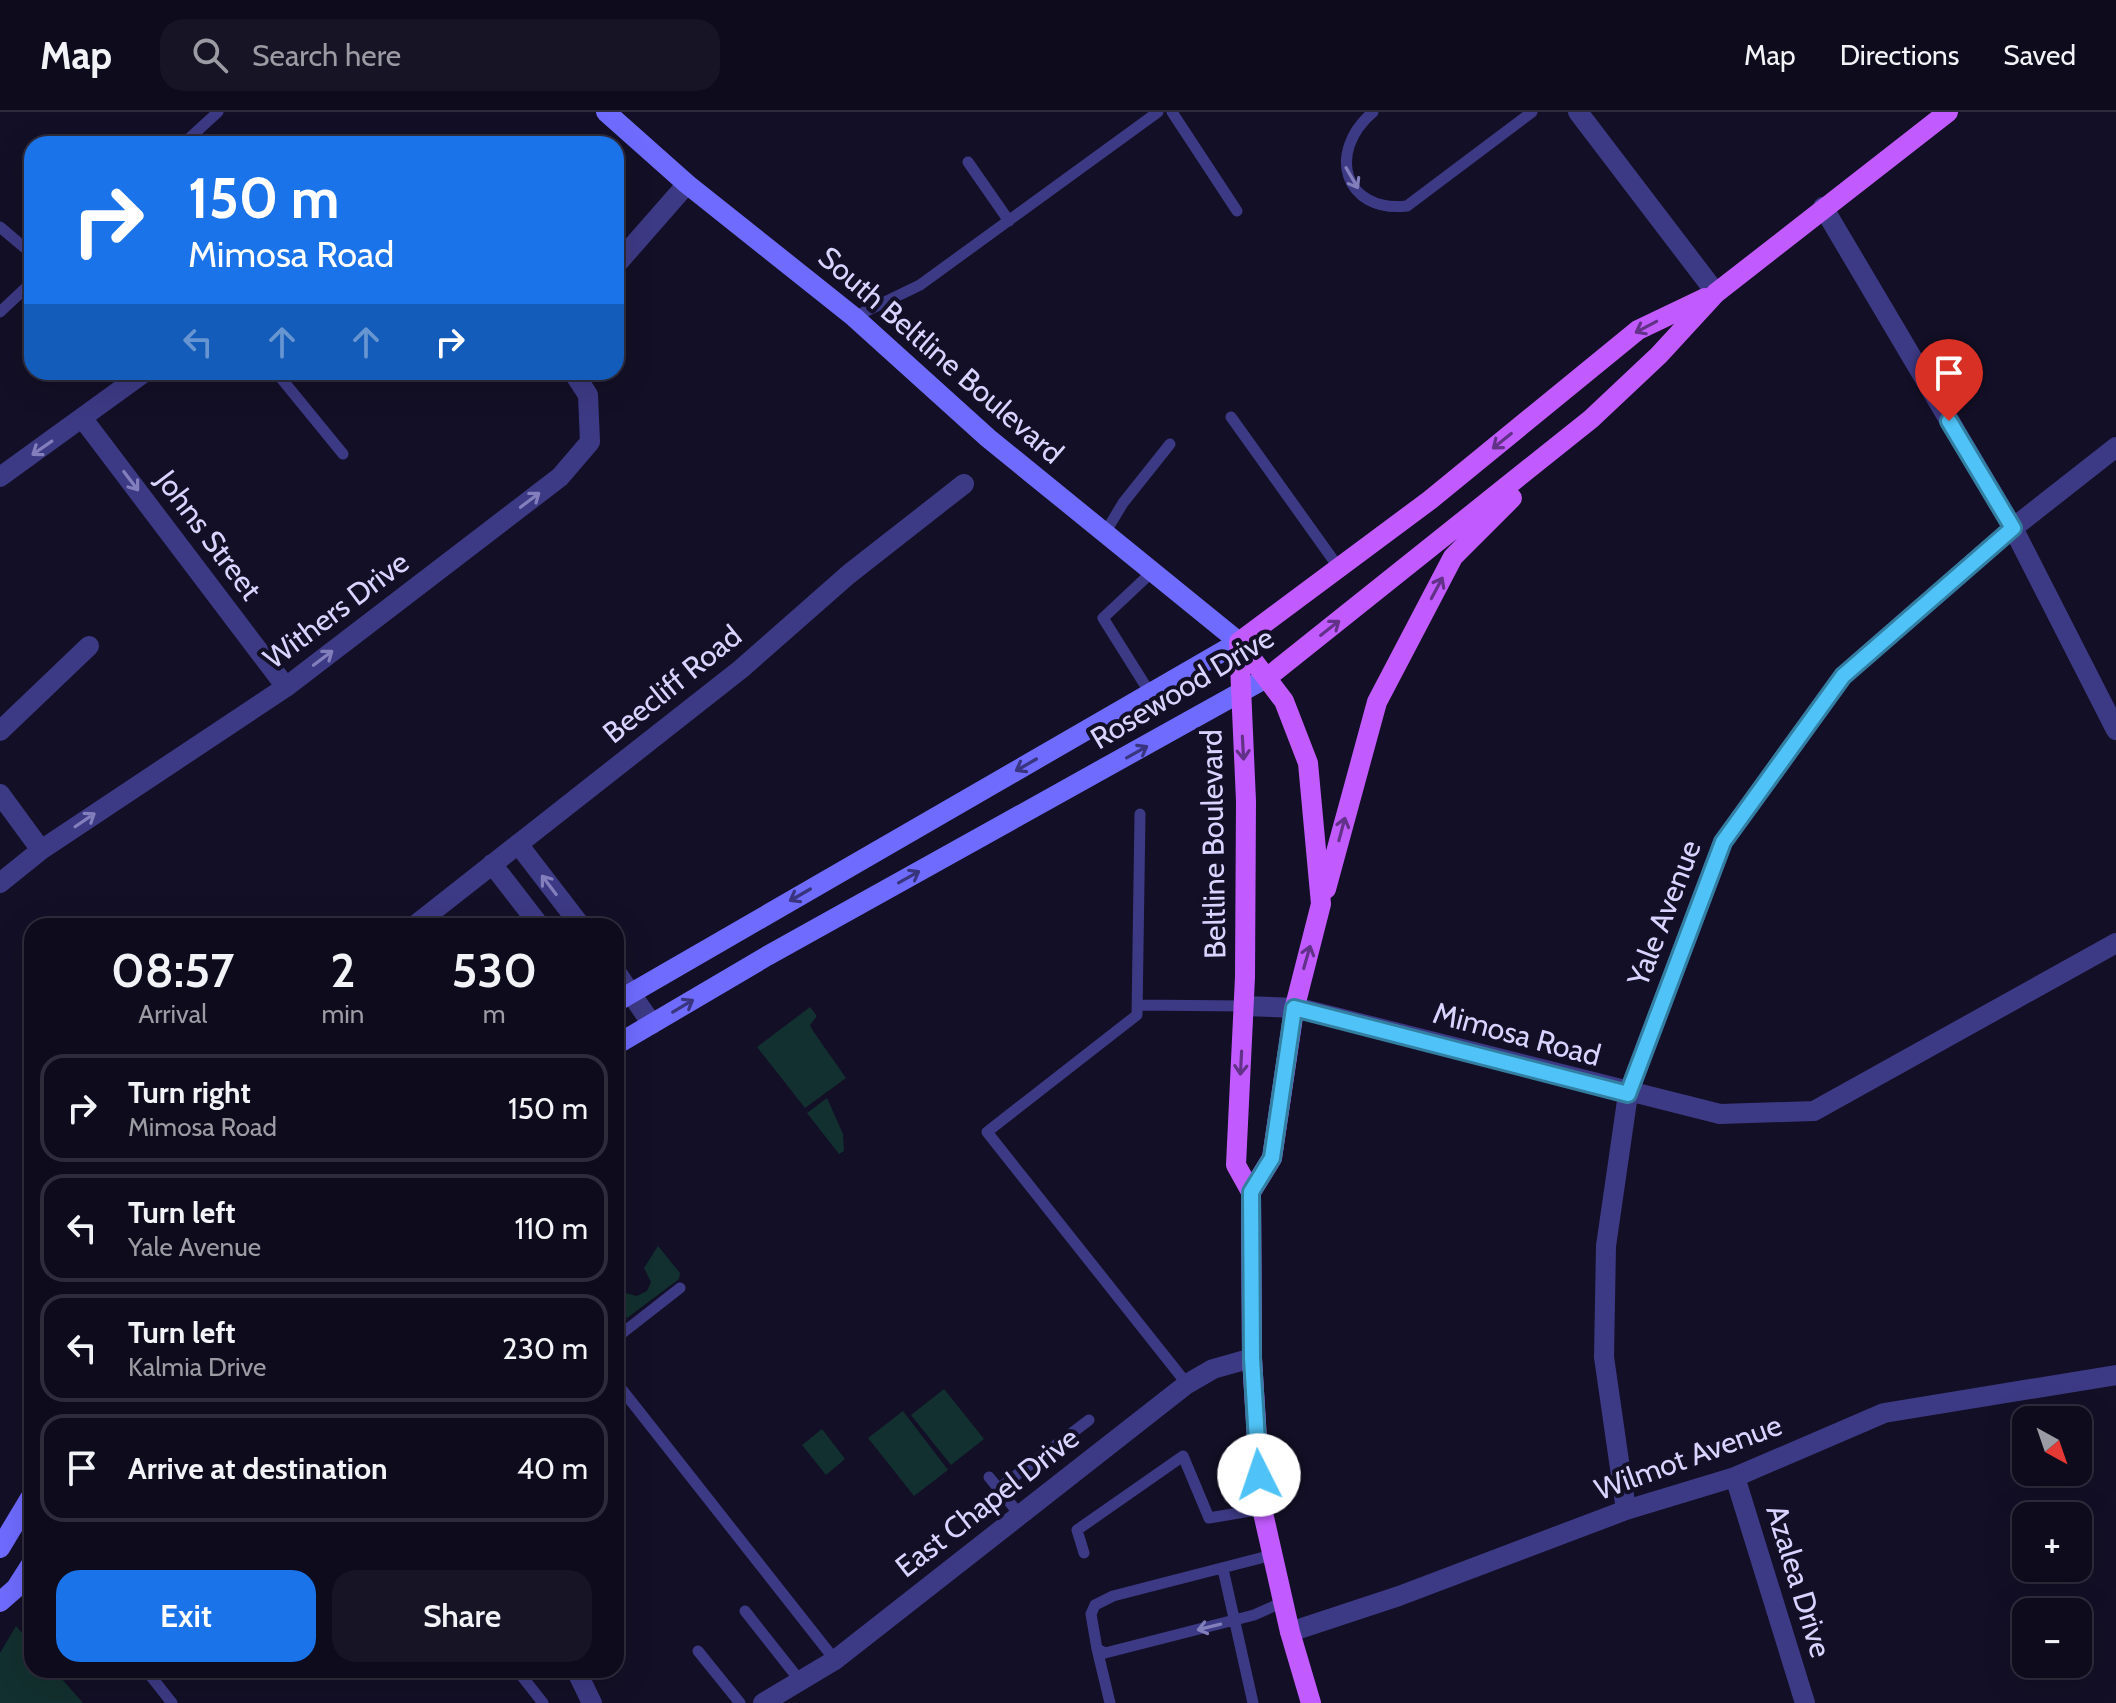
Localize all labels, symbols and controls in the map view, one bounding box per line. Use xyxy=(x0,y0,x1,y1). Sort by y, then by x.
search box xyxy=(160,19,720,91)
text: Map xyxy=(40,32,112,79)
icon: search xyxy=(188,33,232,77)
text: Search here xyxy=(252,37,401,74)
text: Map xyxy=(1744,38,1796,72)
text: Directions xyxy=(1840,38,1959,72)
text: Saved xyxy=(2003,38,2076,72)
text: 150 m xyxy=(188,164,340,232)
one-way arrow xyxy=(1344,166,1360,188)
icon: right xyxy=(56,168,160,272)
text: Mimosa Road xyxy=(188,232,394,276)
street label: South Beltline Boulevard xyxy=(811,239,1071,471)
one-way arrow xyxy=(1634,319,1658,335)
icon: left xyxy=(176,320,220,364)
icon: ahead xyxy=(260,320,304,364)
icon: ahead xyxy=(344,320,388,364)
icon: right xyxy=(428,320,472,364)
pin xyxy=(1915,339,1983,421)
icon: arrive xyxy=(1927,351,1971,395)
one-way arrow xyxy=(1492,432,1513,450)
one-way arrow xyxy=(31,440,53,456)
street label: Johns Street xyxy=(148,462,270,607)
one-way arrow xyxy=(122,470,139,491)
one-way arrow xyxy=(519,492,540,509)
street label: Withers Drive xyxy=(256,543,416,677)
one-way arrow xyxy=(1429,577,1445,601)
street label: Beecliff Road xyxy=(595,617,749,751)
street label: Rosewood Drive xyxy=(1084,619,1280,757)
one-way arrow xyxy=(1319,620,1340,637)
one-way arrow xyxy=(312,650,333,667)
street label: Beltline Boulevard xyxy=(1192,729,1234,959)
one-way arrow xyxy=(1236,734,1251,761)
one-way arrow xyxy=(1125,744,1148,760)
one-way arrow xyxy=(1014,758,1038,773)
one-way arrow xyxy=(74,812,96,829)
one-way arrow xyxy=(1335,816,1350,842)
street label: Yale Avenue xyxy=(1619,835,1709,992)
one-way arrow xyxy=(897,869,920,885)
one-way arrow xyxy=(541,875,558,896)
one-way arrow xyxy=(789,888,813,903)
text: 08:57 xyxy=(111,941,234,999)
text: 2 xyxy=(330,941,356,999)
text: 530 xyxy=(451,941,537,999)
one-way arrow xyxy=(1300,944,1315,970)
street label: Mimosa Road xyxy=(1429,994,1605,1074)
one-way arrow xyxy=(671,997,694,1013)
text: Arrival xyxy=(138,998,207,1030)
text: min xyxy=(322,998,364,1030)
text: m xyxy=(483,998,506,1030)
one-way arrow xyxy=(1233,1049,1248,1076)
text: Turn right xyxy=(128,1074,251,1111)
icon: right xyxy=(60,1086,104,1130)
text: 150 m xyxy=(508,1090,588,1127)
text: Mimosa Road xyxy=(128,1111,277,1143)
text: Turn left xyxy=(128,1194,236,1231)
icon: left xyxy=(60,1206,104,1250)
text: 110 m xyxy=(514,1210,588,1247)
text: Yale Avenue xyxy=(128,1231,261,1263)
text: Turn left xyxy=(128,1314,236,1351)
icon: left xyxy=(60,1326,104,1370)
text: 230 m xyxy=(502,1330,588,1367)
text: Kalmia Drive xyxy=(128,1351,266,1383)
street label: Wilmot Avenue xyxy=(1589,1406,1787,1508)
north arrow xyxy=(2012,1406,2092,1486)
map controls xyxy=(2012,1406,2092,1678)
street label: East Chapel Drive xyxy=(888,1419,1086,1585)
position arrow xyxy=(1217,1433,1301,1517)
icon: arrive xyxy=(60,1446,104,1490)
text: Arrive at destination xyxy=(128,1450,388,1487)
text: 40 m xyxy=(517,1450,588,1487)
street label: Azalea Drive xyxy=(1758,1500,1840,1662)
button: + xyxy=(2012,1502,2092,1582)
button: Exit xyxy=(56,1570,316,1662)
button: Share xyxy=(332,1570,592,1662)
button: − xyxy=(2012,1598,2092,1678)
one-way arrow xyxy=(1197,1620,1223,1635)

